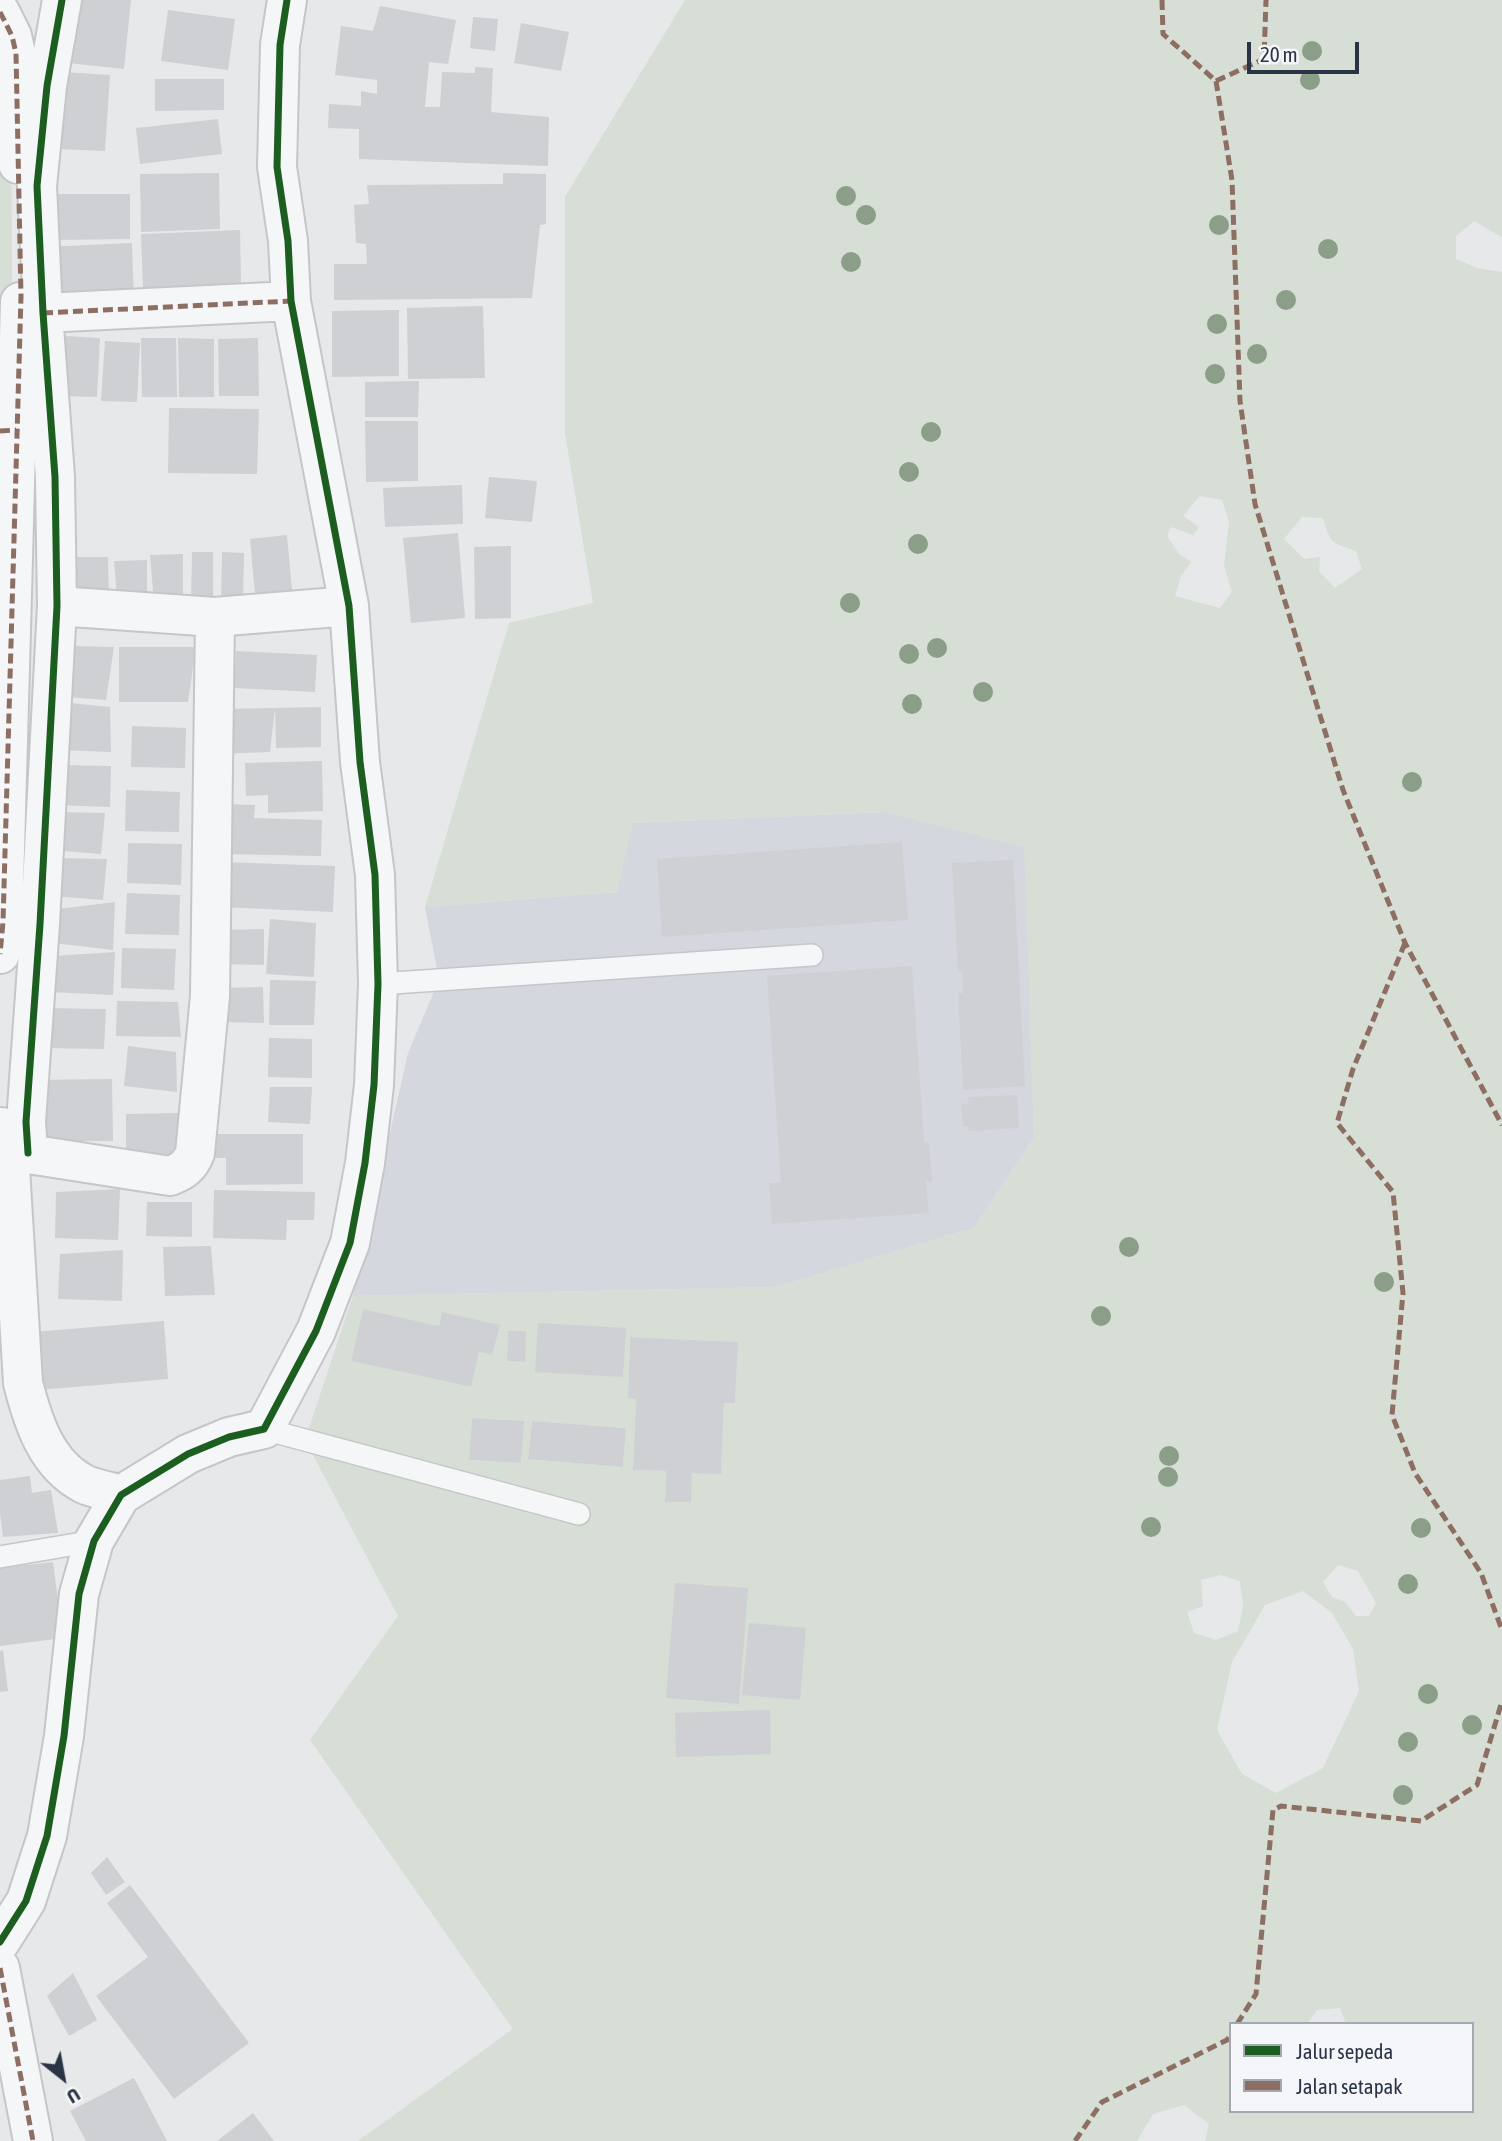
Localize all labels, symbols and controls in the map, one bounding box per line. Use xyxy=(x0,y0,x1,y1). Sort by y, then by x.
scale bar xyxy=(1250,28,1362,72)
text: 20 m xyxy=(1260,42,1298,66)
legend xyxy=(1229,2022,1474,2113)
text: Jalur sepeda xyxy=(1296,2039,1393,2063)
north arrow xyxy=(28,2043,98,2113)
text: Jalan setapak xyxy=(1296,2074,1403,2098)
text: U xyxy=(63,2084,84,2108)

